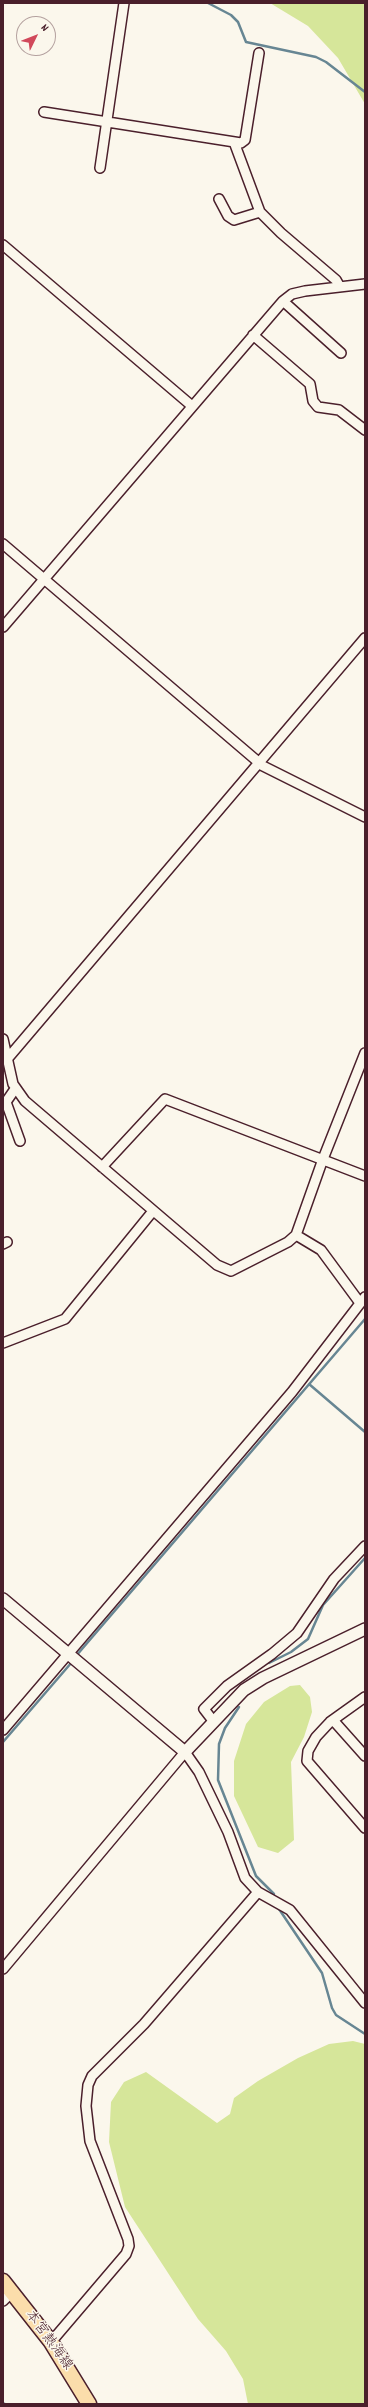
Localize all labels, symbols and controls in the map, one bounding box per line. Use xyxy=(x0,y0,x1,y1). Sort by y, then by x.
north arrow xyxy=(16,16,56,56)
text: N xyxy=(36,21,52,36)
street label: 本宮熱海線 xyxy=(21,2308,75,2374)

